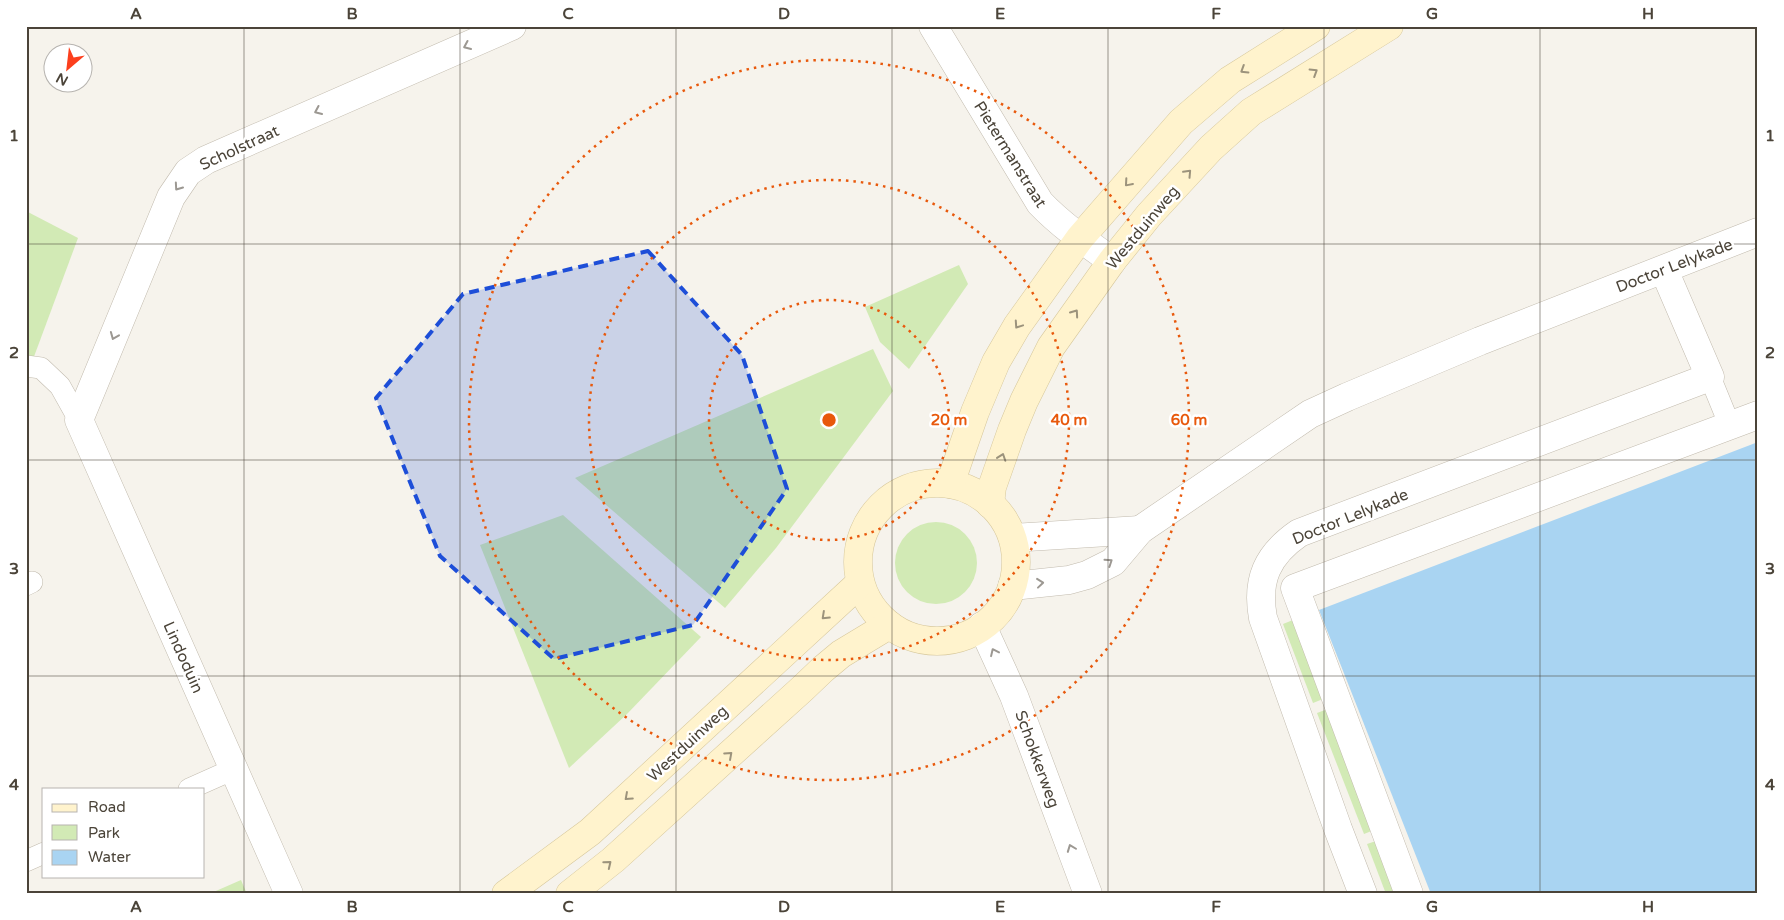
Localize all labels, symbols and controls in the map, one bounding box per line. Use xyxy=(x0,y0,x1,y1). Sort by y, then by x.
text: A xyxy=(130,4,142,24)
text: B xyxy=(346,4,358,24)
text: C xyxy=(562,4,574,24)
text: D xyxy=(778,4,790,24)
text: E xyxy=(995,4,1005,24)
text: F xyxy=(1211,4,1221,24)
text: G xyxy=(1426,4,1438,24)
text: H xyxy=(1642,4,1654,24)
one-way arrow xyxy=(463,39,472,50)
north arrow xyxy=(42,42,92,92)
one-way arrow xyxy=(1241,64,1250,74)
text: N xyxy=(53,69,71,89)
one-way arrow xyxy=(1309,69,1318,79)
street label: Pietermanstraat xyxy=(969,97,1051,212)
one-way arrow xyxy=(314,104,323,115)
street label: Scholstraat xyxy=(196,121,282,175)
text: 1 xyxy=(9,126,19,146)
text: 1 xyxy=(1765,126,1775,146)
one-way arrow xyxy=(1182,169,1191,178)
one-way arrow xyxy=(1126,177,1134,186)
one-way arrow xyxy=(175,181,184,191)
street label: Westduinweg xyxy=(1102,182,1184,274)
street label: Doctor Lelykade xyxy=(1613,234,1736,297)
one-way arrow xyxy=(1069,309,1078,319)
one-way arrow xyxy=(1015,319,1024,329)
one-way arrow xyxy=(109,331,120,340)
text: 2 xyxy=(9,343,19,363)
text: 2 xyxy=(1765,343,1775,363)
centre of rings xyxy=(820,411,838,429)
text: 20 m xyxy=(931,411,967,429)
text: 40 m xyxy=(1051,411,1087,429)
text: 60 m xyxy=(1171,411,1207,429)
one-way arrow xyxy=(996,453,1006,462)
street label: Doctor Lelykade xyxy=(1289,485,1411,549)
text: 3 xyxy=(9,559,19,579)
one-way arrow xyxy=(1104,559,1113,569)
text: 3 xyxy=(1765,559,1775,579)
one-way arrow xyxy=(1036,578,1044,589)
one-way arrow xyxy=(821,610,830,619)
street label: Lindoduin xyxy=(158,618,208,696)
one-way arrow xyxy=(989,648,1000,657)
street label: Westduinweg xyxy=(643,701,732,786)
street label: Schokkerweg xyxy=(1010,708,1064,811)
one-way arrow xyxy=(724,752,733,761)
text: 4 xyxy=(9,775,19,795)
text: 4 xyxy=(1765,775,1775,795)
legend xyxy=(42,788,205,878)
one-way arrow xyxy=(624,791,633,800)
text: Road xyxy=(88,798,126,816)
text: Park xyxy=(88,824,120,842)
one-way arrow xyxy=(1067,844,1077,853)
text: Water xyxy=(88,848,131,866)
one-way arrow xyxy=(602,861,611,869)
text: A xyxy=(130,897,142,917)
text: B xyxy=(346,897,358,917)
text: C xyxy=(562,897,574,917)
text: D xyxy=(778,897,790,917)
text: E xyxy=(995,897,1005,917)
text: F xyxy=(1211,897,1221,917)
text: G xyxy=(1426,897,1438,917)
text: H xyxy=(1642,897,1654,917)

